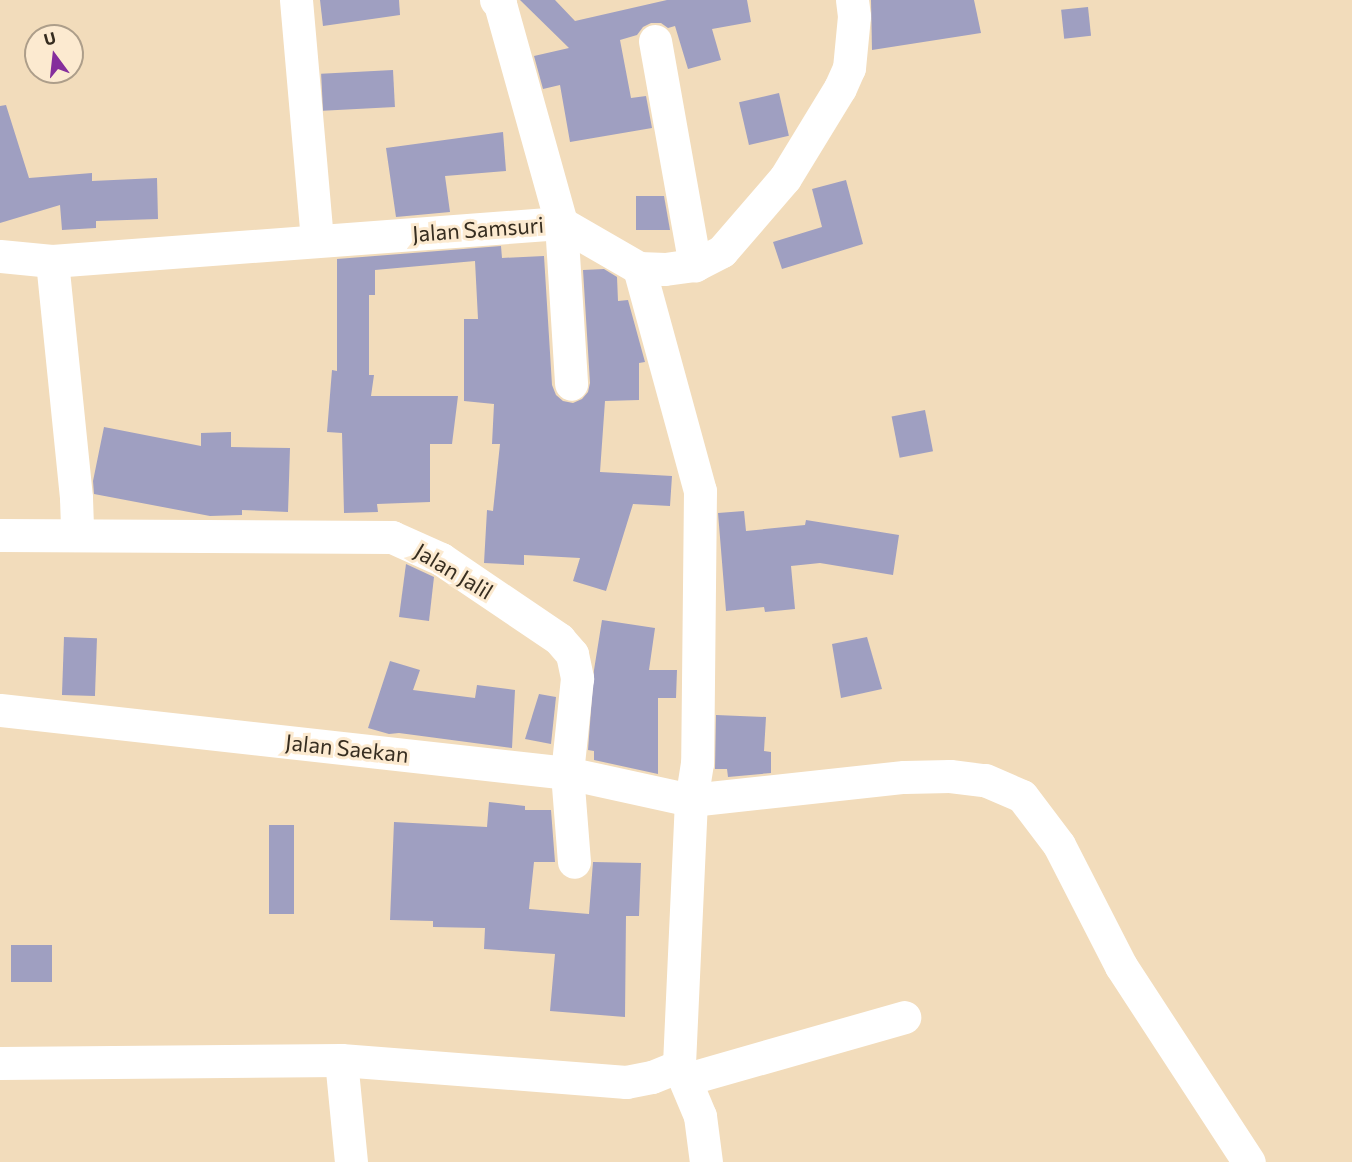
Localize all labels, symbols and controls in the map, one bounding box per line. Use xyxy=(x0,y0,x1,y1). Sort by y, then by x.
north arrow xyxy=(24,24,84,84)
text: U xyxy=(42,27,58,49)
street label: Jalan Samsuri xyxy=(411,211,545,247)
street label: Jalan Jalil xyxy=(410,537,498,605)
street label: Jalan Saekan xyxy=(284,728,410,768)

